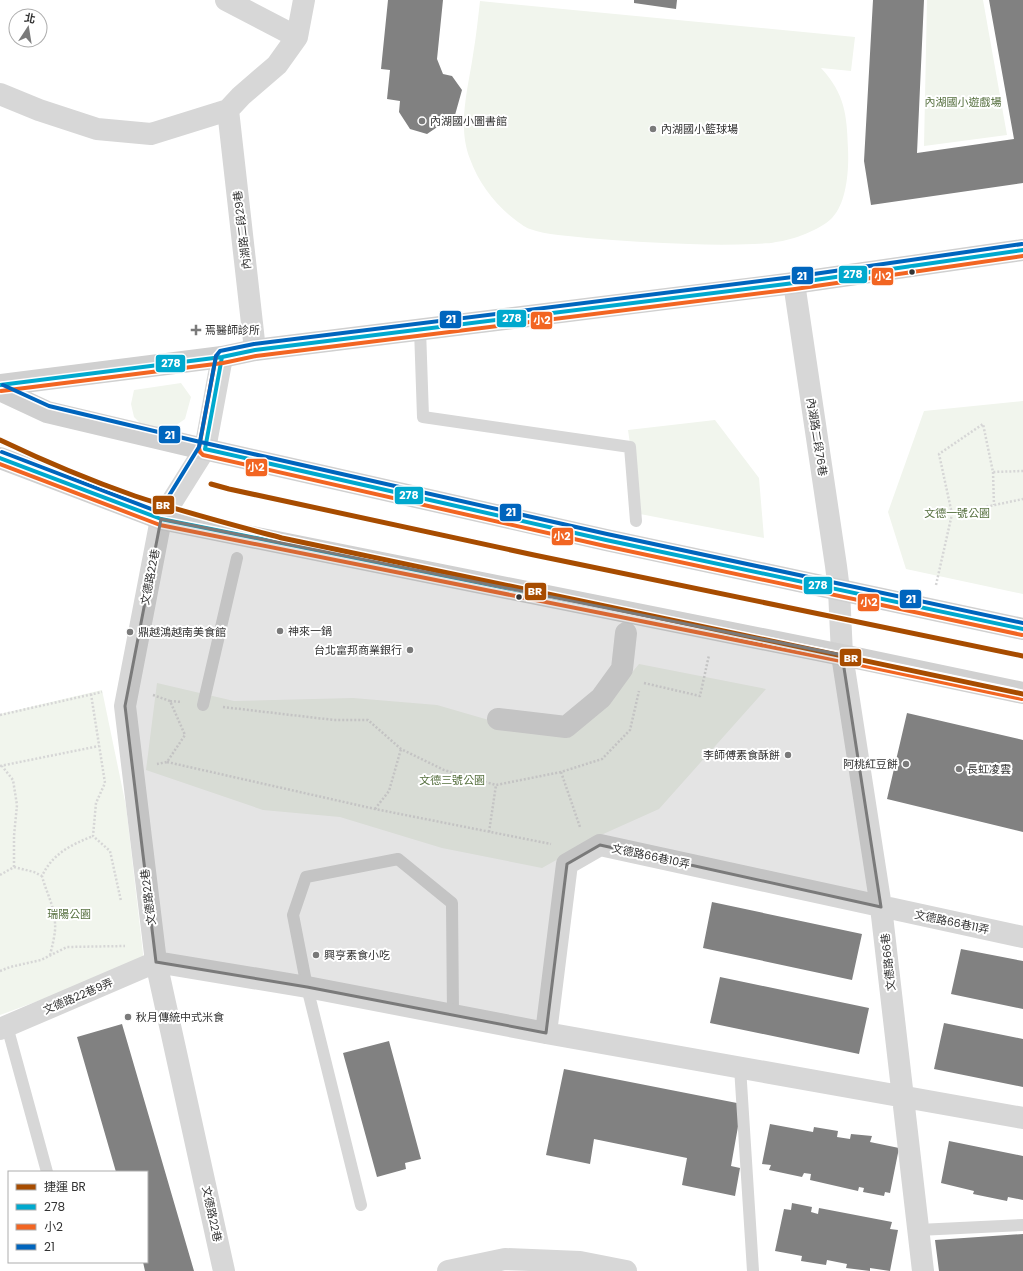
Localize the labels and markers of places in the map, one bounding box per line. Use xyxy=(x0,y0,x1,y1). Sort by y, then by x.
place label: 內湖國小圖書館 xyxy=(430,113,507,129)
marker: 內湖國小圖書館 xyxy=(417,116,427,126)
place label: 內湖國小籃球場 xyxy=(661,121,738,137)
marker: 內湖國小籃球場 xyxy=(648,124,658,134)
unlabelled marker xyxy=(907,267,917,277)
place label: 焉醫師診所 xyxy=(205,322,260,338)
marker: 焉醫師診所 xyxy=(190,324,202,336)
unlabelled marker xyxy=(514,592,524,602)
place label: 神來一鍋 xyxy=(288,623,332,639)
place label: 鼎越鴻越南美食館 xyxy=(138,624,226,640)
marker: 神來一鍋 xyxy=(275,626,285,636)
marker: 鼎越鴻越南美食館 xyxy=(125,627,135,637)
place label: 台北富邦商業銀行 xyxy=(314,642,402,658)
marker: 台北富邦商業銀行 xyxy=(405,645,415,655)
place label: 李師傅素食酥餅 xyxy=(703,747,780,763)
marker: 李師傅素食酥餅 xyxy=(783,750,793,760)
place label: 阿桃紅豆餅 xyxy=(843,756,898,772)
marker: 阿桃紅豆餅 xyxy=(901,759,911,769)
place label: 長虹凌雲 xyxy=(967,761,1011,777)
marker: 長虹凌雲 xyxy=(954,764,964,774)
place label: 興亨素食小吃 xyxy=(324,947,390,963)
marker: 興亨素食小吃 xyxy=(311,950,321,960)
place label: 秋月傳統中式米食 xyxy=(136,1009,224,1025)
marker: 秋月傳統中式米食 xyxy=(123,1012,133,1022)

